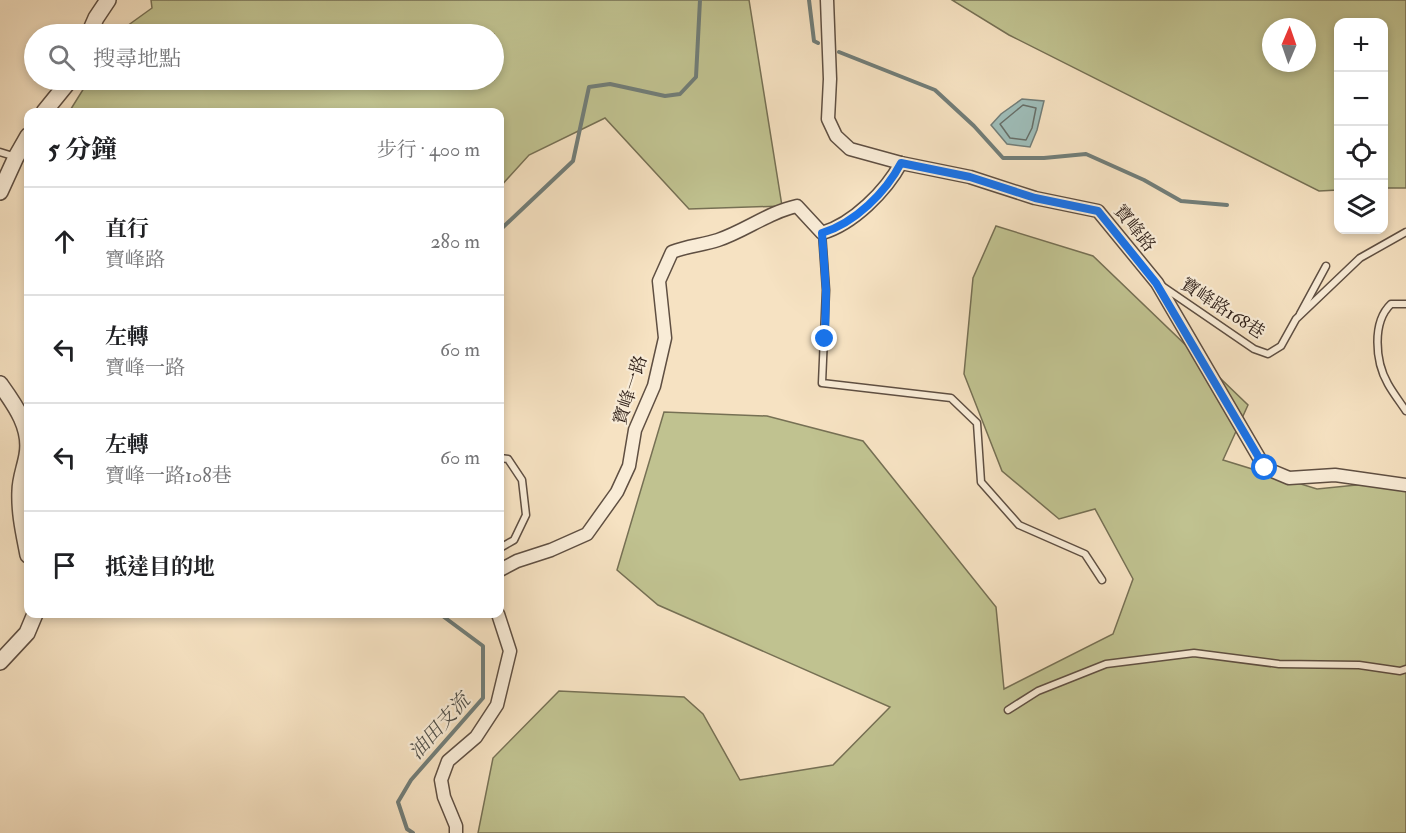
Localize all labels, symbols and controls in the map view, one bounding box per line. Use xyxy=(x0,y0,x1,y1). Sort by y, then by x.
north arrow xyxy=(1262,18,1316,72)
map controls xyxy=(1334,18,1388,234)
button: + xyxy=(1334,18,1388,72)
search box xyxy=(24,24,504,90)
icon: search xyxy=(45,41,78,74)
text: 搜尋地點 xyxy=(93,45,181,73)
button: − xyxy=(1334,72,1388,126)
button: locate xyxy=(1334,126,1388,180)
text: 5 分鐘 xyxy=(48,134,117,166)
text: 步行 · 400 m xyxy=(377,137,480,162)
button: layers xyxy=(1334,180,1388,234)
street label: 寶峰路 xyxy=(1109,200,1161,257)
text: 直行 xyxy=(105,215,149,243)
icon: ahead xyxy=(48,225,81,258)
text: 280 m xyxy=(430,229,480,254)
text: 寶峰路 xyxy=(105,247,165,272)
street label: 寶峰路168巷 xyxy=(1176,273,1269,344)
text: 左轉 xyxy=(105,323,149,351)
route end xyxy=(811,325,837,351)
icon: left xyxy=(48,333,81,366)
text: 60 m xyxy=(440,337,480,362)
street label: 寶峰一路 xyxy=(608,352,653,428)
text: 寶峰一路 xyxy=(105,355,185,380)
text: 左轉 xyxy=(105,431,149,459)
icon: left xyxy=(48,441,81,474)
text: 60 m xyxy=(440,445,480,470)
route start xyxy=(1251,454,1277,480)
text: 寶峰一路108巷 xyxy=(105,463,232,488)
icon: arrive xyxy=(48,549,81,582)
text: 抵達目的地 xyxy=(105,553,215,581)
water label: 油田支流 xyxy=(403,686,477,764)

